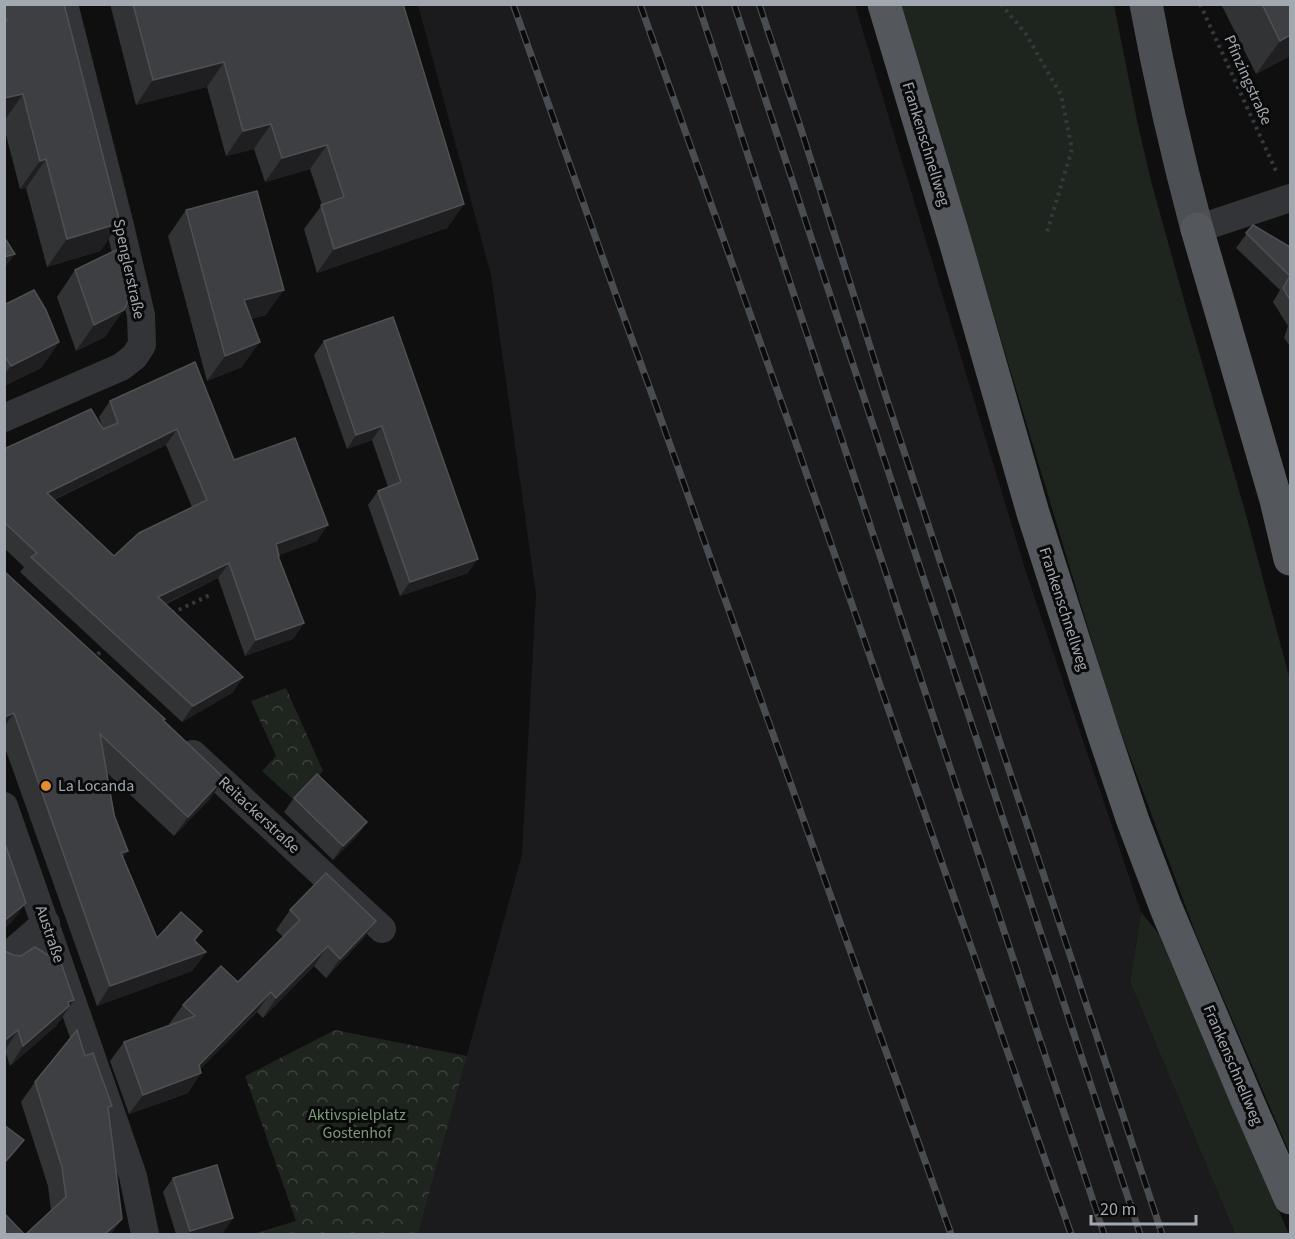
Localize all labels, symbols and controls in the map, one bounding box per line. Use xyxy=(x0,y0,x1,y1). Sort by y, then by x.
street label: Pfinzingstraße xyxy=(1218,32,1278,128)
street label: Frankenschnellweg xyxy=(897,79,955,209)
street label: Spenglerstraße xyxy=(108,217,150,321)
street label: Frankenschnellweg xyxy=(1034,544,1094,674)
street label: Reitackerstraße xyxy=(213,771,305,859)
place label: La Locanda xyxy=(58,775,134,797)
marker: La Locanda xyxy=(39,779,53,793)
street label: Austraße xyxy=(30,902,70,966)
street label: Frankenschnellweg xyxy=(1198,1001,1268,1129)
park label: Aktivspielplatz Gostenhof xyxy=(308,1104,406,1144)
scale bar xyxy=(1091,1188,1196,1226)
text: 20 m xyxy=(1100,1197,1136,1222)

